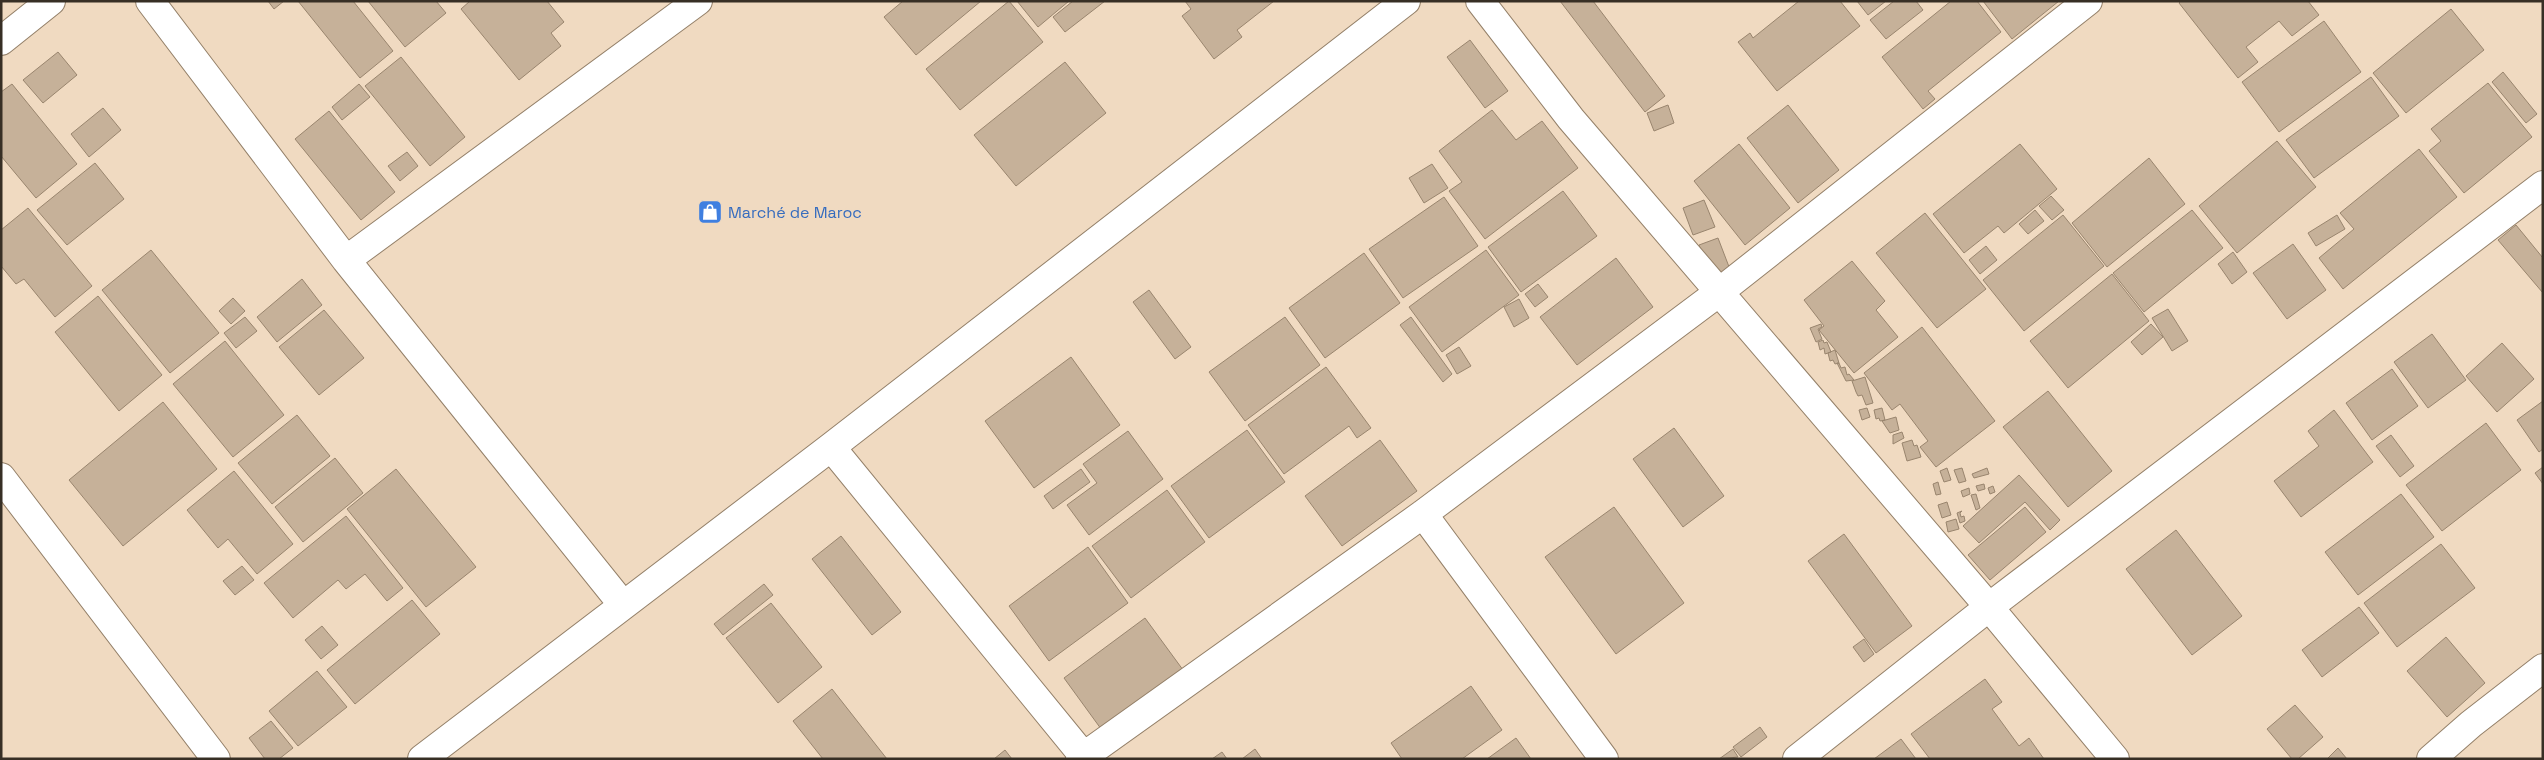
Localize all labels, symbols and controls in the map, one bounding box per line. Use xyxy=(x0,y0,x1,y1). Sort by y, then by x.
shop icon: Marché de Maroc xyxy=(697,199,723,225)
place label: Marché de Maroc xyxy=(728,202,862,223)

